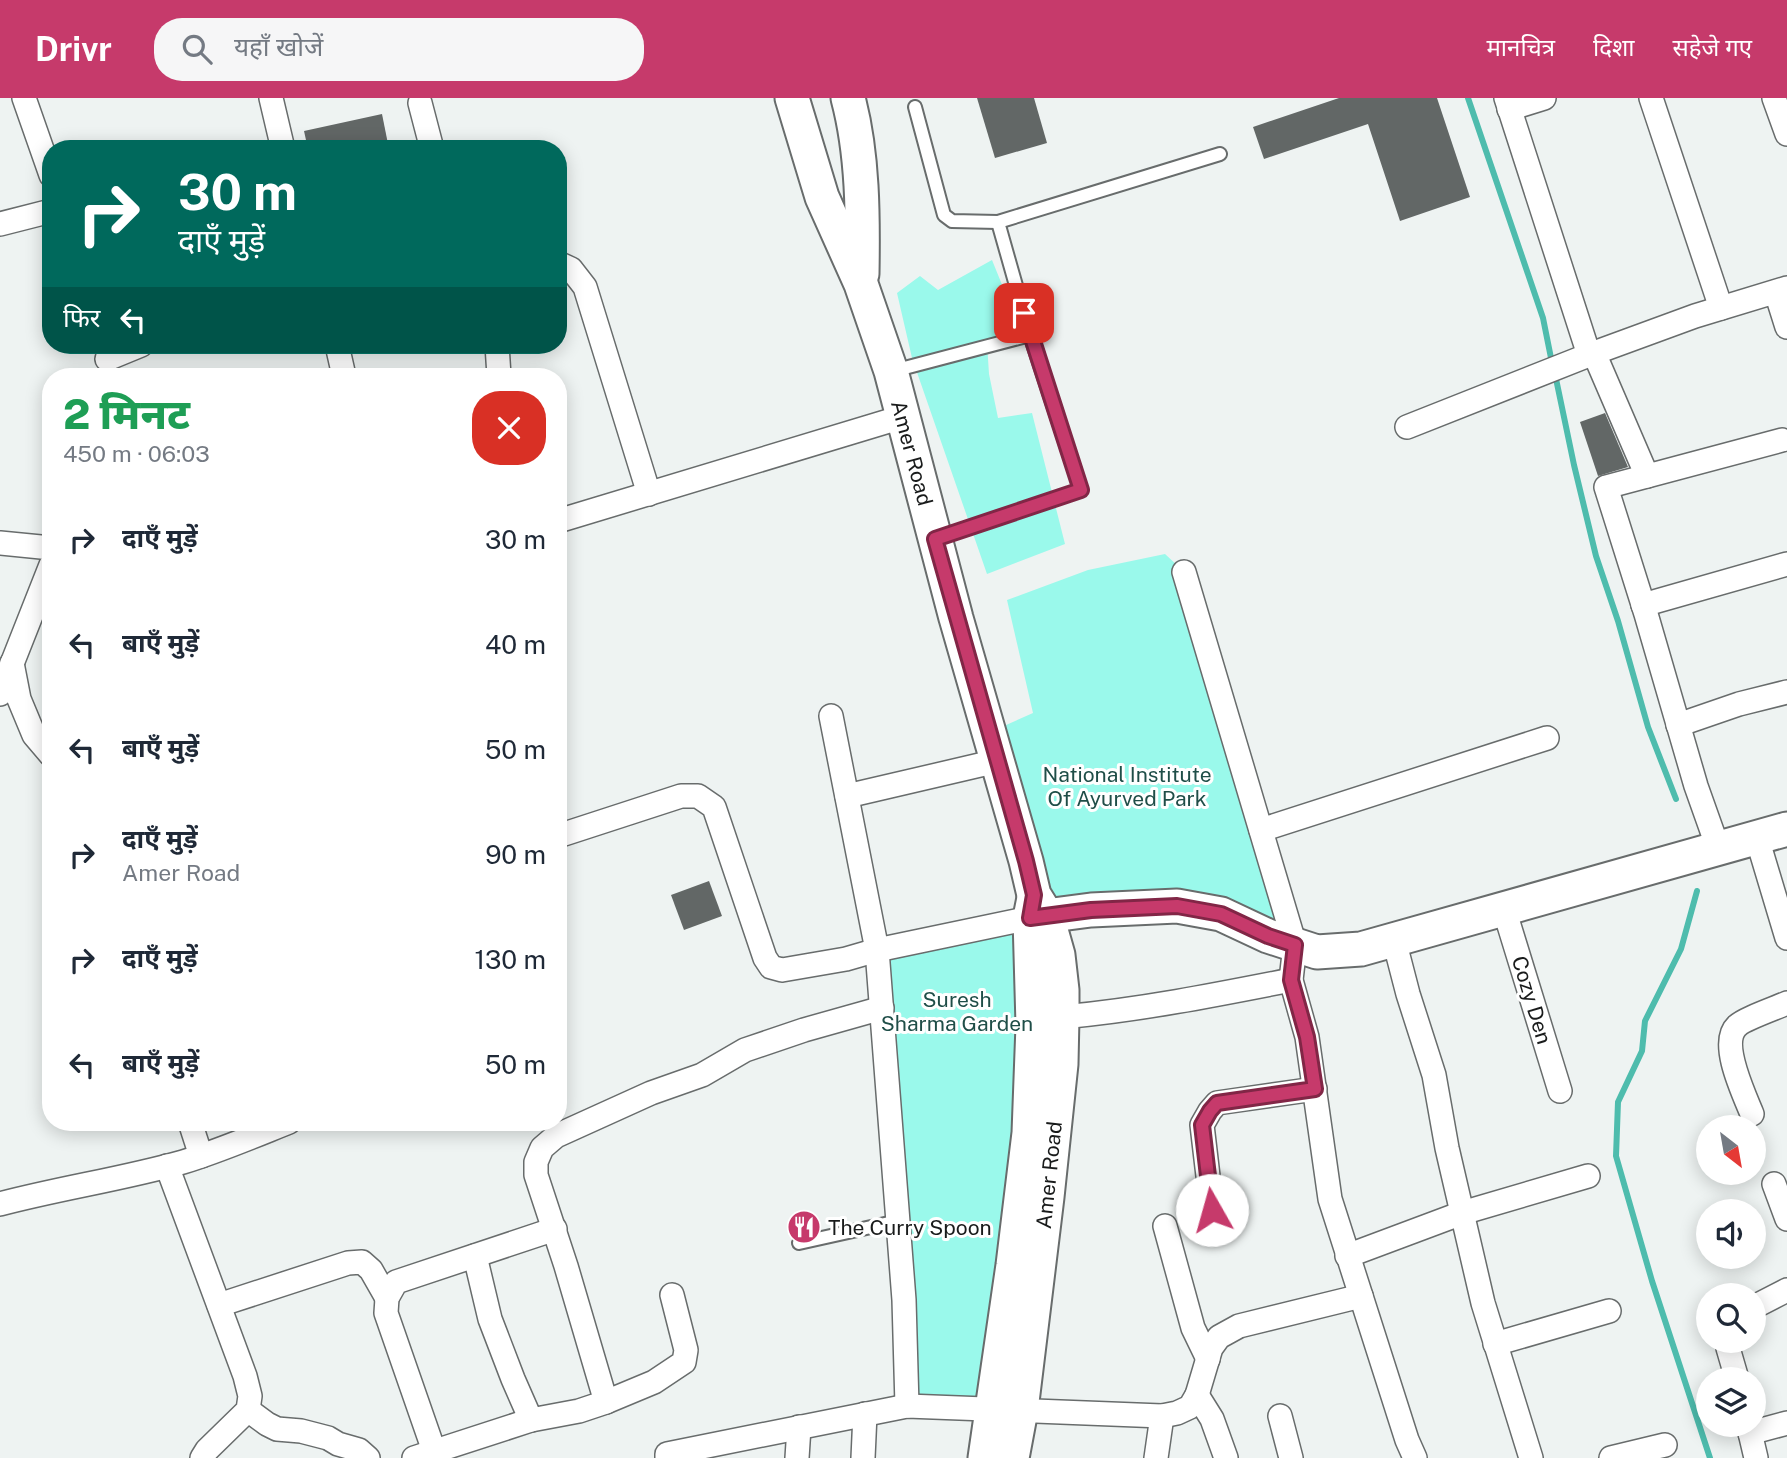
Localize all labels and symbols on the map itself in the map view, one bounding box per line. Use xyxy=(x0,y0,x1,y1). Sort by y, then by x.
pin xyxy=(994,283,1054,343)
street label: Amer Road xyxy=(886,398,938,508)
park label: National Institute Of Ayurved Park xyxy=(1042,762,1212,811)
street label: Cozy Den xyxy=(1507,953,1557,1047)
park label: Suresh Sharma Garden xyxy=(881,987,1033,1036)
north arrow xyxy=(1696,1115,1766,1185)
street label: Amer Road xyxy=(1031,1120,1067,1230)
position arrow xyxy=(1175,1173,1249,1247)
restaurant icon: The Curry Spoon xyxy=(785,1208,823,1246)
place label: The Curry Spoon xyxy=(828,1215,992,1240)

